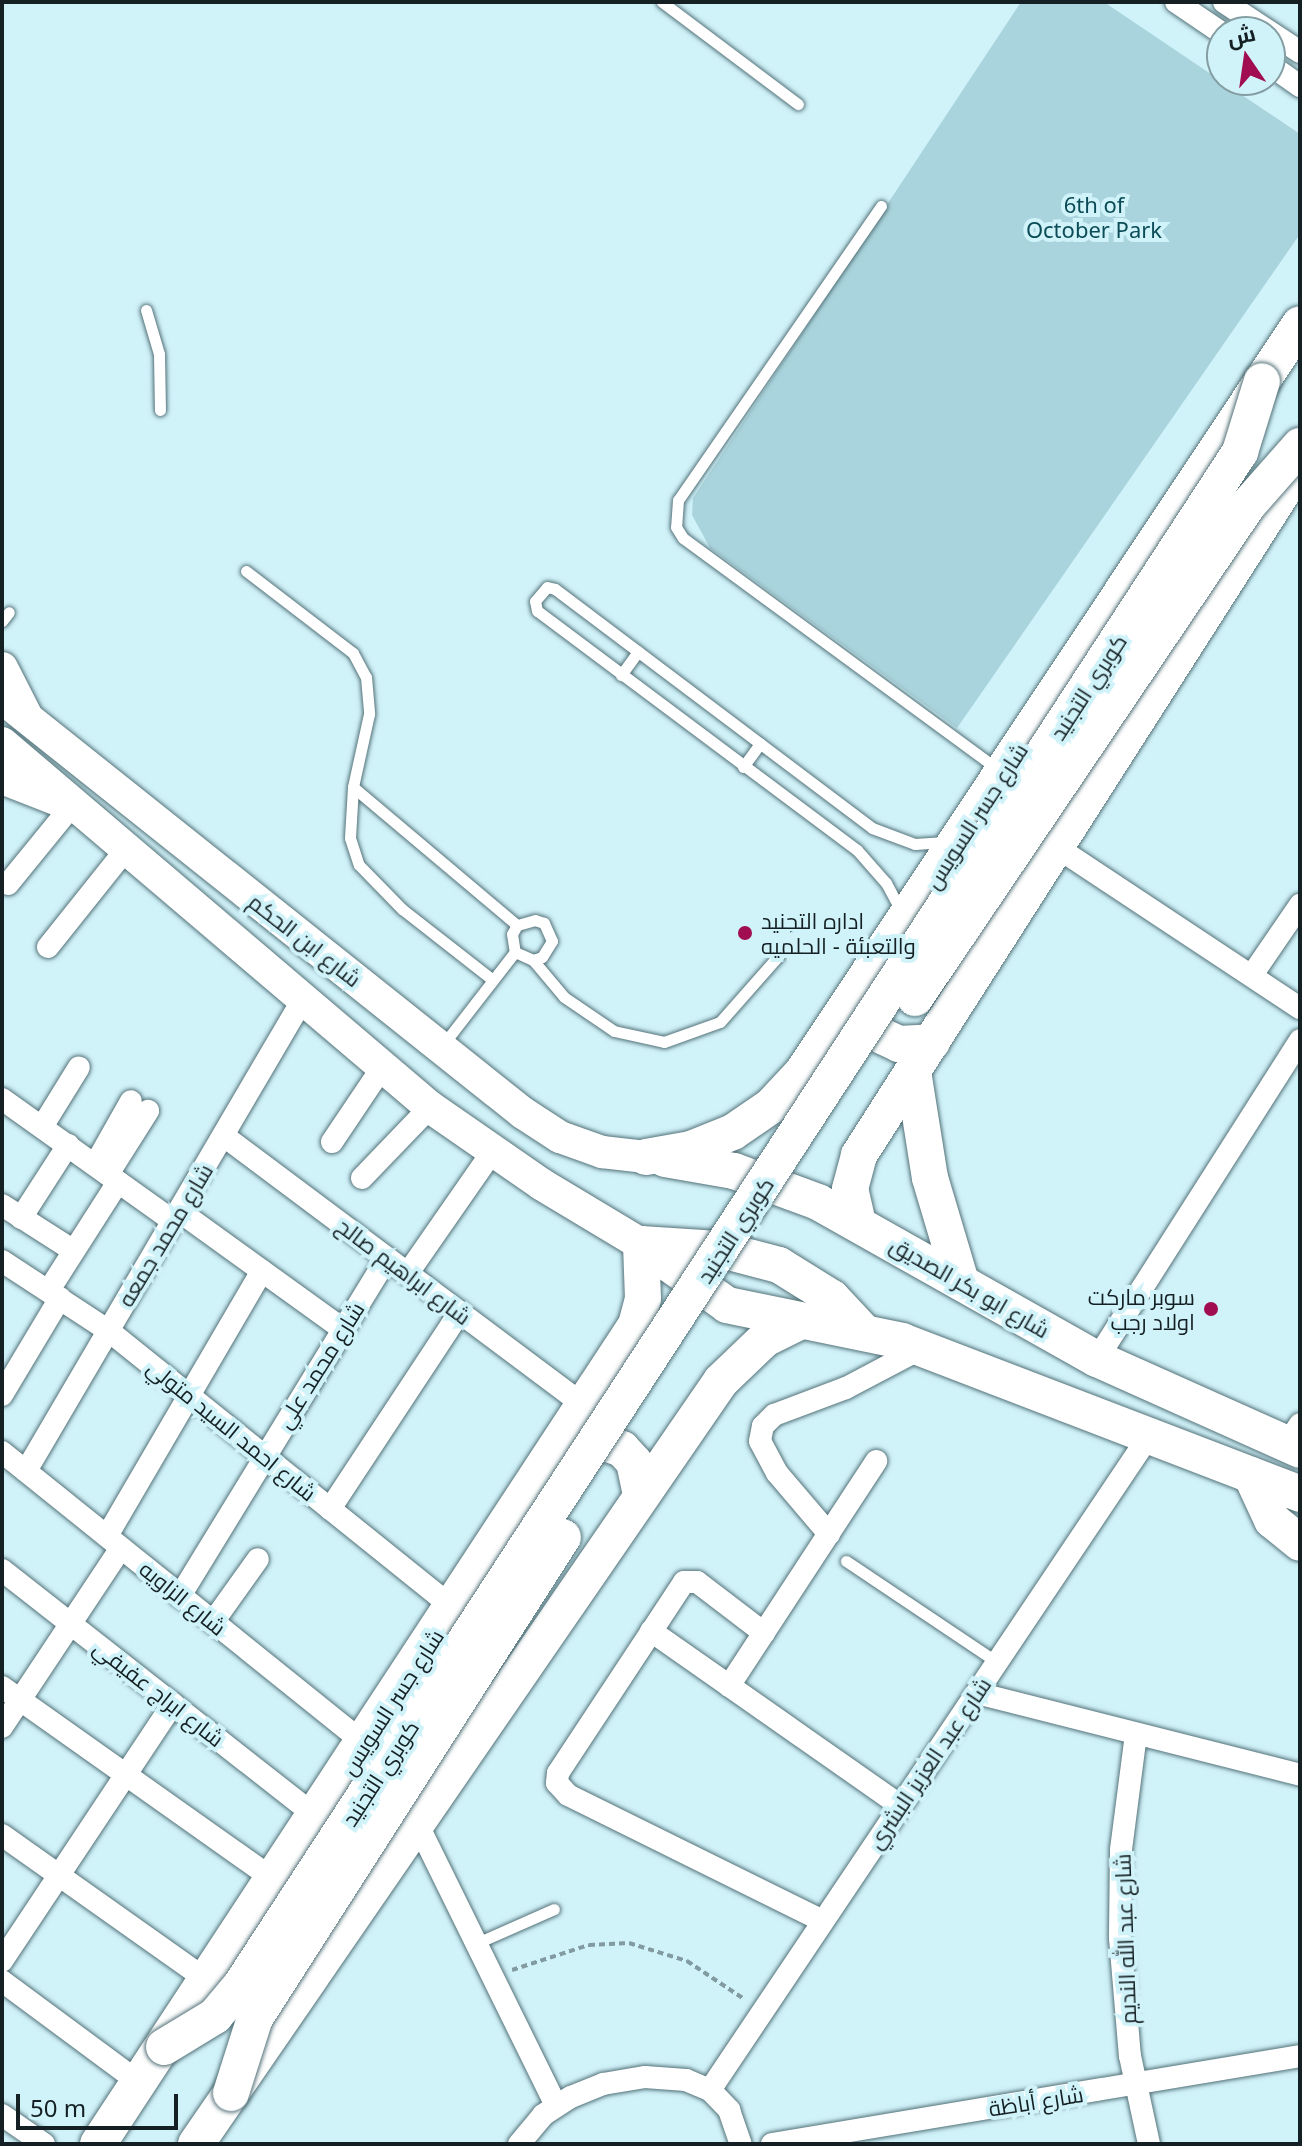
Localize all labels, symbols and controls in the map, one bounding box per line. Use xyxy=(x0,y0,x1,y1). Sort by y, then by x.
north arrow xyxy=(1206,16,1286,96)
text: ش xyxy=(1224,17,1258,52)
park label: 6th of October Park xyxy=(1026,191,1162,242)
street label: كوبري التجنيد xyxy=(1044,629,1132,745)
street label: شارع جسر السويس xyxy=(919,738,1033,894)
street label: شارع ابن الحكم xyxy=(244,888,366,992)
place label: اداره التجنيد والتعبئة - الحلميه xyxy=(761,907,916,958)
marker: اداره التجنيد والتعبئة - الحلميه xyxy=(736,924,754,942)
street label: شارع محمد جمعه xyxy=(112,1159,218,1311)
street label: كوبري التجنيد xyxy=(691,1172,779,1288)
street label: شارع ابراهيم صالح xyxy=(332,1212,476,1330)
street label: شارع ابو بكر الصديق xyxy=(886,1231,1054,1343)
place label: سوبر ماركت اولاد رجب xyxy=(1088,1283,1195,1334)
street label: شارع محمد علي xyxy=(271,1297,369,1433)
marker: سوبر ماركت اولاد رجب xyxy=(1202,1300,1220,1318)
street label: شارع احمد السيد متولي xyxy=(142,1354,322,1506)
street label: شارع الزاويه xyxy=(135,1555,231,1641)
street label: شارع جسر السويس xyxy=(335,1624,449,1780)
street label: شارع ابراج عفيفي xyxy=(89,1634,229,1752)
street label: شارع عبد العزيز البشري xyxy=(862,1672,996,1854)
street label: كوبري التجنيد xyxy=(336,1715,424,1831)
street label: شارع عبد الله النديم xyxy=(1109,1853,1141,2025)
scale bar xyxy=(20,2078,182,2128)
street label: شارع أباظة xyxy=(987,2080,1085,2122)
text: 50 m xyxy=(30,2091,86,2124)

